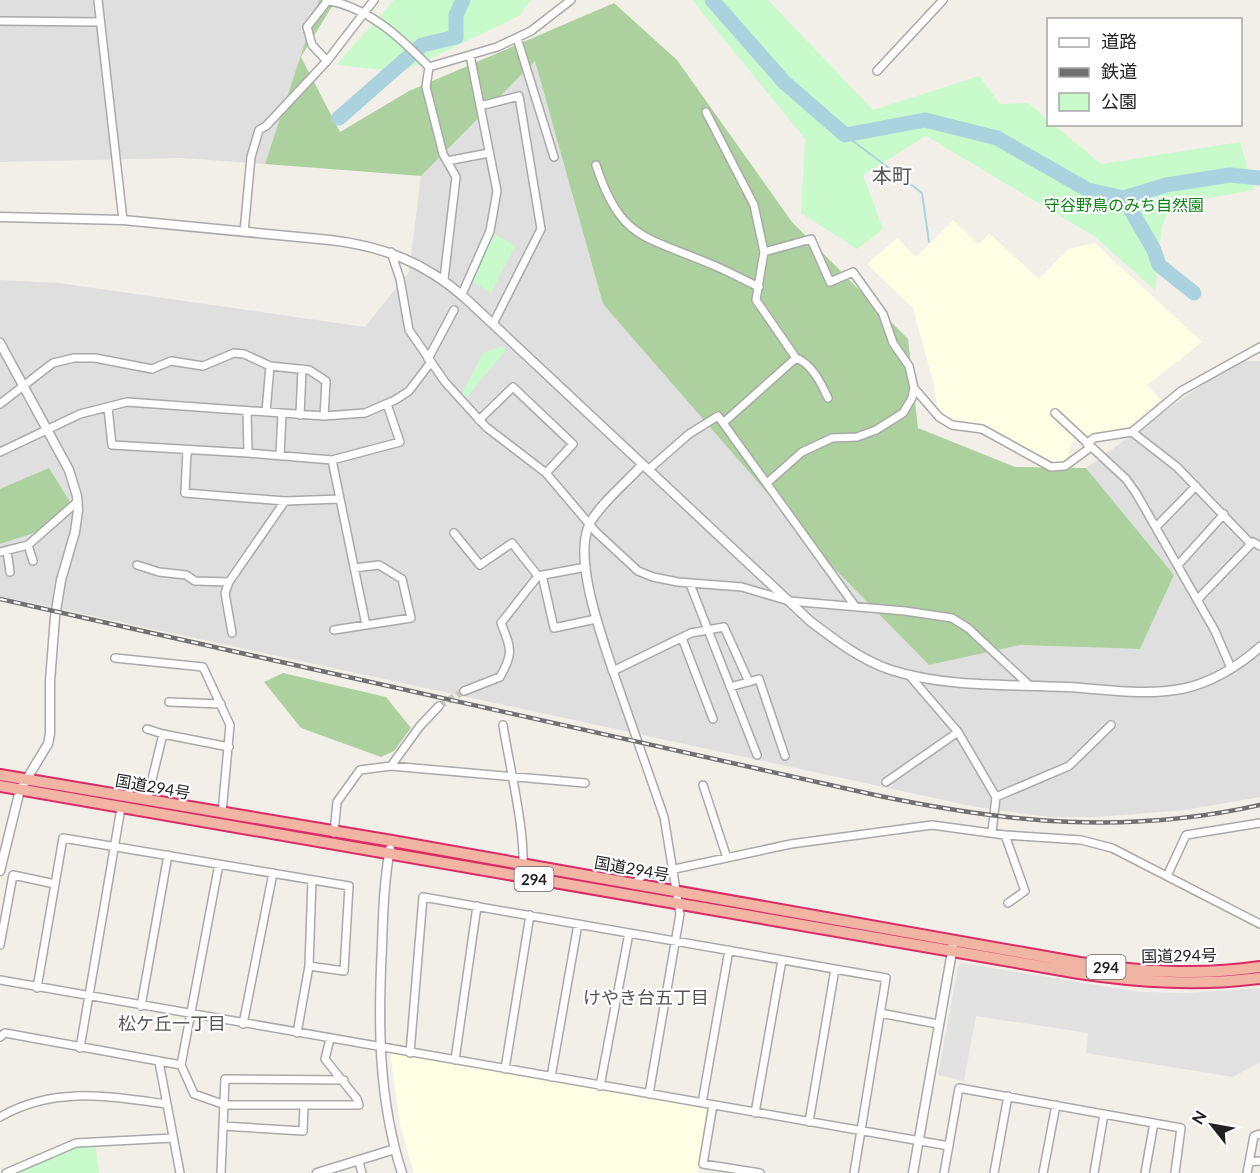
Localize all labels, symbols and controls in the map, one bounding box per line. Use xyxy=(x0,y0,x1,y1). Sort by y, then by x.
legend xyxy=(1047,18,1242,126)
text: 道路 xyxy=(1101,30,1137,52)
text: 鉄道 xyxy=(1101,60,1137,82)
text: 公園 xyxy=(1101,90,1137,112)
district label: 本町 xyxy=(872,163,912,187)
park label: 守谷野鳥のみち自然園 xyxy=(1044,195,1204,214)
street label: 国道294号 xyxy=(114,770,192,802)
street label: 国道294号 xyxy=(593,852,671,884)
road number: 294 xyxy=(514,867,554,891)
street label: 国道294号 xyxy=(1141,945,1217,965)
road number: 294 xyxy=(1086,955,1126,979)
district label: けやき台五丁目 xyxy=(583,986,709,1008)
district label: 松ケ丘一丁目 xyxy=(118,1012,226,1034)
north arrow xyxy=(1182,1095,1242,1155)
text: N xyxy=(1187,1107,1210,1127)

